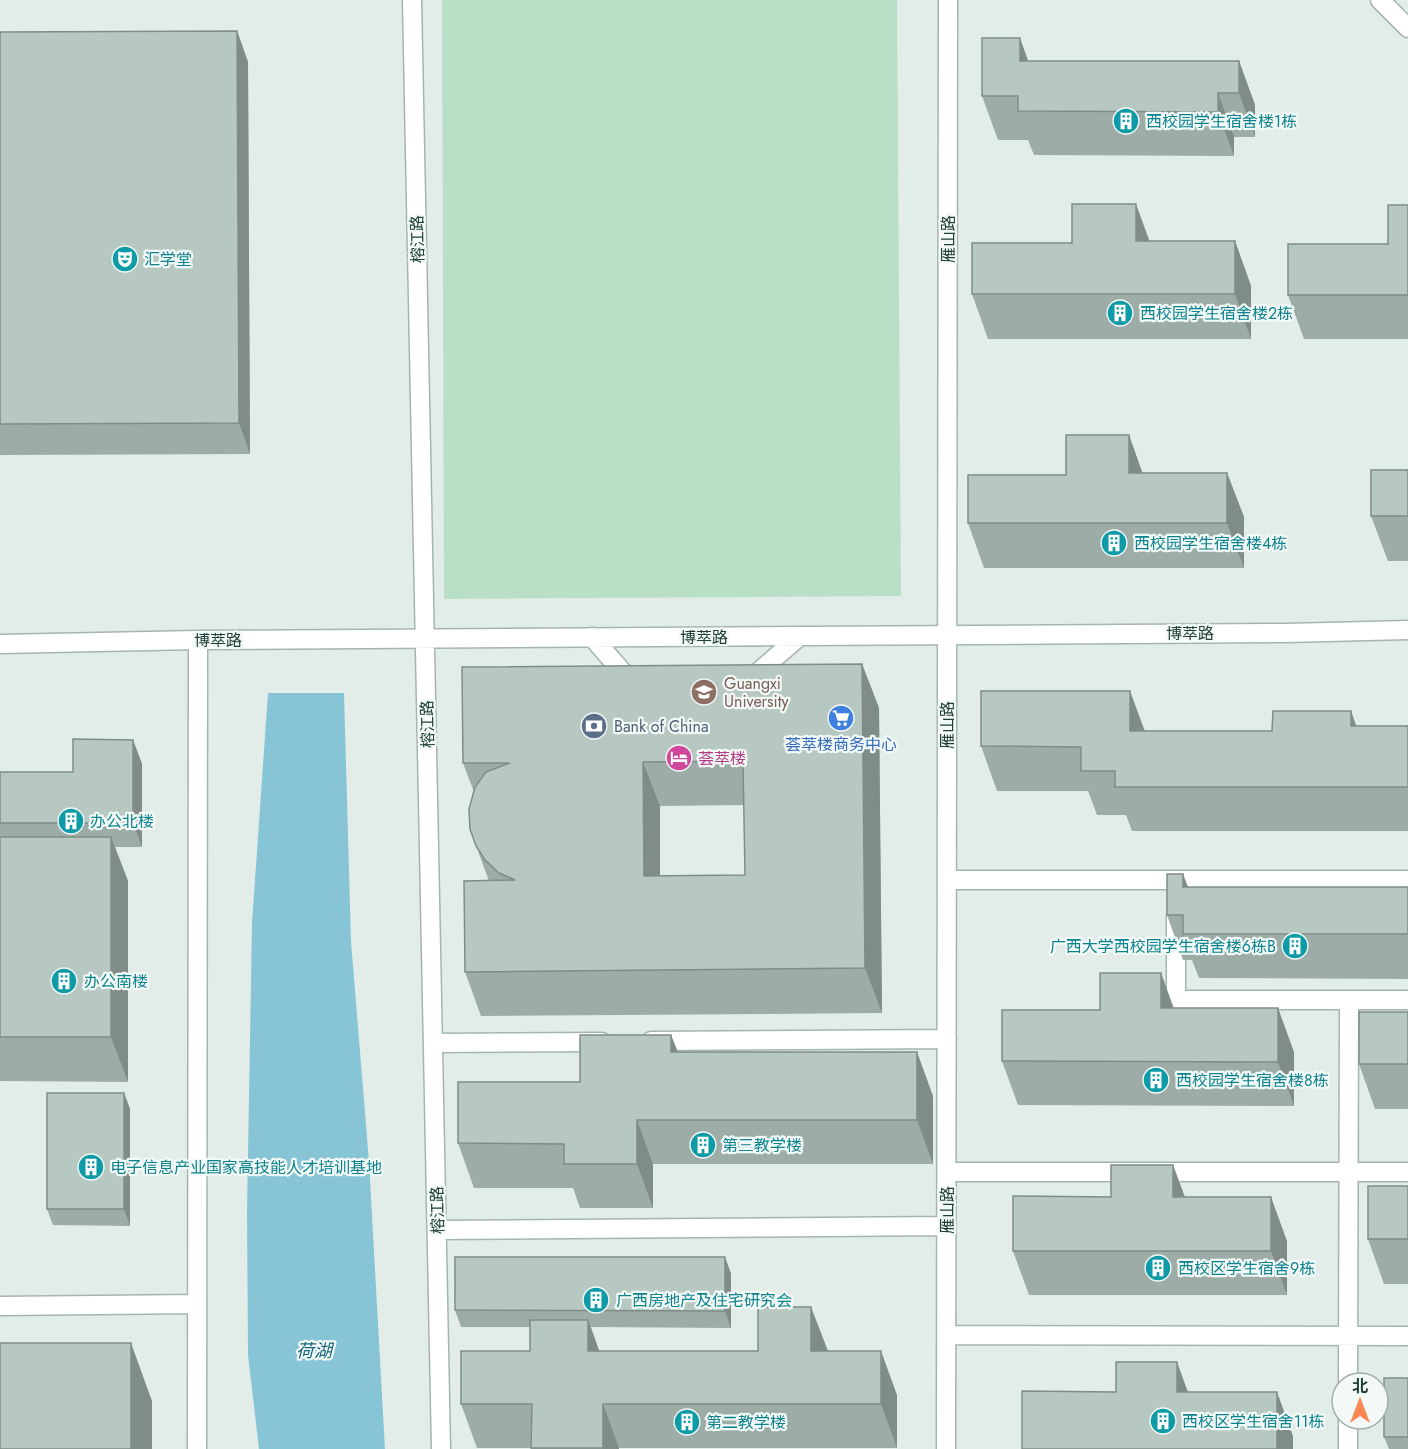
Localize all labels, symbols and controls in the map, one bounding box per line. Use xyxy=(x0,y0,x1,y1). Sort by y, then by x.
building icon: 西校园学生宿舍楼1栋 xyxy=(1111,106,1141,136)
place label: 西校园学生宿舍楼1栋 xyxy=(1146,110,1297,133)
street label: 榕江路 xyxy=(406,215,429,263)
street label: 雁山路 xyxy=(937,215,960,263)
theatre icon: 汇学堂 xyxy=(110,244,140,274)
place label: 汇学堂 xyxy=(144,248,192,271)
building icon: 西校园学生宿舍楼2栋 xyxy=(1105,298,1135,328)
place label: 西校园学生宿舍楼2栋 xyxy=(1140,302,1293,325)
building icon: 西校园学生宿舍楼4栋 xyxy=(1099,528,1129,558)
place label: 西校园学生宿舍楼4栋 xyxy=(1134,532,1287,555)
street label: 博萃路 xyxy=(1166,622,1214,645)
street label: 博萃路 xyxy=(680,626,728,649)
street label: 博萃路 xyxy=(194,629,242,652)
place label: Guangxi University xyxy=(724,672,790,713)
school or university icon: Guangxi University xyxy=(689,677,719,707)
street label: 榕江路 xyxy=(416,700,439,748)
street label: 雁山路 xyxy=(936,701,959,749)
supermarket icon: 荟萃楼商务中心 xyxy=(826,703,856,733)
bank icon: Bank of China xyxy=(579,711,609,741)
place label: Bank of China xyxy=(614,715,709,738)
place label: 荟萃楼商务中心 xyxy=(785,733,897,756)
hotel icon: 荟萃楼 xyxy=(664,743,694,773)
place label: 荟萃楼 xyxy=(698,747,746,770)
building icon: 办公北楼 xyxy=(56,806,86,836)
place label: 办公北楼 xyxy=(90,810,154,833)
building icon: 广西大学西校园学生宿舍楼6栋B xyxy=(1280,931,1310,961)
place label: 广西大学西校园学生宿舍楼6栋B xyxy=(1050,935,1276,958)
building icon: 办公南楼 xyxy=(49,966,79,996)
place label: 办公南楼 xyxy=(84,970,148,993)
building icon: 西校园学生宿舍楼8栋 xyxy=(1141,1065,1171,1095)
place label: 西校园学生宿舍楼8栋 xyxy=(1176,1069,1329,1092)
building icon: 第三教学楼 xyxy=(688,1130,718,1160)
place label: 第三教学楼 xyxy=(722,1134,802,1157)
building icon: 电子信息产业国家高技能人才培训基地 xyxy=(76,1152,106,1182)
place label: 电子信息产业国家高技能人才培训基地 xyxy=(110,1156,382,1179)
street label: 榕江路 xyxy=(426,1186,449,1234)
street label: 雁山路 xyxy=(936,1186,959,1234)
building icon: 西校区学生宿舍9栋 xyxy=(1143,1253,1173,1283)
place label: 西校区学生宿舍9栋 xyxy=(1178,1257,1315,1280)
building icon: 广西房地产及住宅研究会 xyxy=(581,1285,611,1315)
place label: 广西房地产及住宅研究会 xyxy=(616,1289,792,1312)
water label: 荷湖 xyxy=(296,1338,335,1364)
north arrow xyxy=(1330,1371,1390,1431)
text: 北 xyxy=(1352,1375,1368,1398)
building icon: 西校区学生宿舍11栋 xyxy=(1148,1406,1178,1436)
building icon: 第二教学楼 xyxy=(672,1407,702,1437)
place label: 西校区学生宿舍11栋 xyxy=(1182,1410,1324,1433)
place label: 第二教学楼 xyxy=(706,1411,786,1434)

